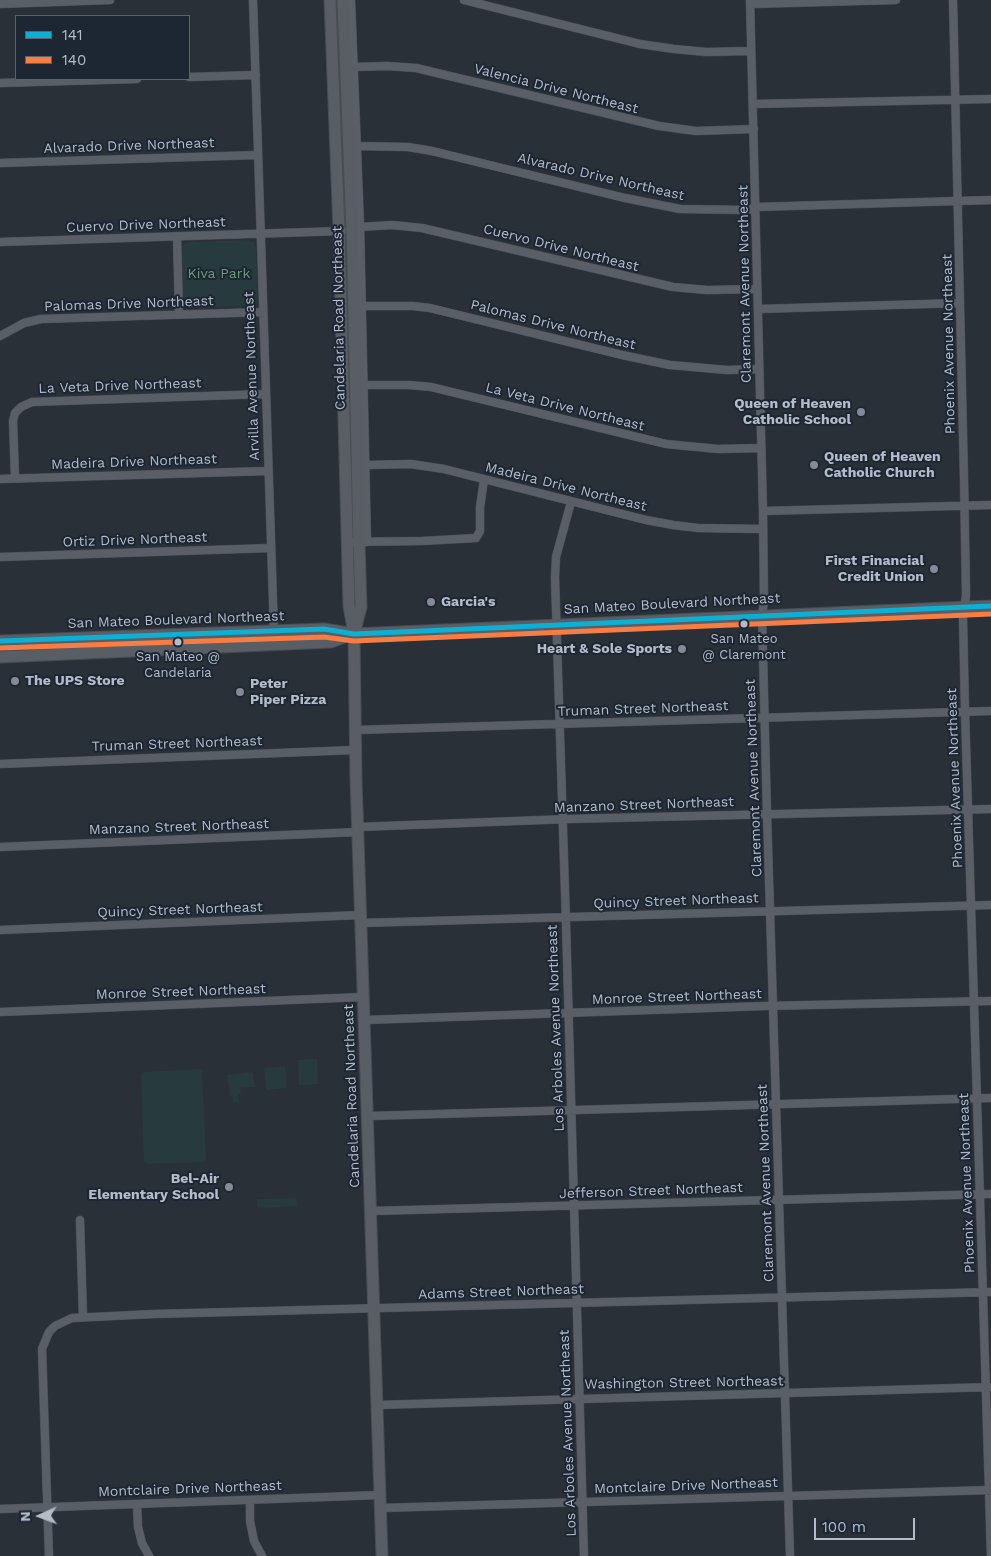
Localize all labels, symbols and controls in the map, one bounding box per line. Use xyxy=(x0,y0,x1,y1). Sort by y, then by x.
legend xyxy=(15,15,190,80)
text: 141 xyxy=(62,26,83,44)
text: 140 xyxy=(62,51,86,69)
street label: Valencia Drive Northeast xyxy=(472,60,640,118)
street label: Alvarado Drive Northeast xyxy=(43,135,215,157)
street label: Alvarado Drive Northeast xyxy=(516,150,686,204)
street label: Claremont Avenue Northeast xyxy=(735,185,755,383)
street label: Cuervo Drive Northeast xyxy=(66,214,226,236)
street label: Cuervo Drive Northeast xyxy=(481,221,641,275)
street label: Candelaria Road Northeast xyxy=(329,226,349,410)
street label: Phoenix Avenue Northeast xyxy=(939,254,959,434)
park label: Kiva Park xyxy=(188,266,250,282)
street label: Arvilla Avenue Northeast xyxy=(241,291,263,461)
street label: Palomas Drive Northeast xyxy=(44,293,214,315)
street label: Palomas Drive Northeast xyxy=(469,296,637,354)
street label: La Veta Drive Northeast xyxy=(38,375,202,397)
street label: La Veta Drive Northeast xyxy=(484,379,646,435)
place label: Queen of Heaven Catholic School xyxy=(734,396,851,428)
marker: Queen of Heaven Catholic School xyxy=(855,406,867,418)
place label: Queen of Heaven Catholic Church xyxy=(824,449,941,482)
street label: Madeira Drive Northeast xyxy=(51,451,217,473)
street label: Madeira Drive Northeast xyxy=(484,459,648,515)
marker: Queen of Heaven Catholic Church xyxy=(808,459,820,471)
street label: Ortiz Drive Northeast xyxy=(62,529,208,551)
place label: First Financial Credit Union xyxy=(825,553,924,586)
marker: First Financial Credit Union xyxy=(928,563,940,575)
street label: San Mateo Boulevard Northeast xyxy=(563,590,781,618)
place label: Garcia's xyxy=(441,594,495,610)
marker: Garcia's xyxy=(425,596,437,608)
street label: San Mateo Boulevard Northeast xyxy=(67,608,285,632)
marker: San Mateo @ Claremont xyxy=(739,619,749,629)
place label: San Mateo @ Claremont xyxy=(702,631,786,662)
marker: San Mateo @ Candelaria xyxy=(173,637,183,647)
place label: Heart & Sole Sports xyxy=(537,641,672,657)
marker: Heart & Sole Sports xyxy=(676,643,688,655)
place label: San Mateo @ Candelaria xyxy=(136,649,220,680)
place label: The UPS Store xyxy=(25,673,125,689)
marker: The UPS Store xyxy=(9,675,21,687)
place label: Peter Piper Pizza xyxy=(250,676,326,709)
street label: Claremont Avenue Northeast xyxy=(742,679,766,877)
marker: Peter Piper Pizza xyxy=(234,686,246,698)
street label: Phoenix Avenue Northeast xyxy=(943,688,967,868)
street label: Truman Street Northeast xyxy=(557,698,729,720)
street label: Truman Street Northeast xyxy=(91,733,263,755)
street label: Manzano Street Northeast xyxy=(554,793,734,817)
street label: Manzano Street Northeast xyxy=(89,815,269,839)
street label: Quincy Street Northeast xyxy=(593,890,759,912)
street label: Quincy Street Northeast xyxy=(97,899,263,921)
street label: Los Arboles Avenue Northeast xyxy=(544,924,568,1132)
street label: Monroe Street Northeast xyxy=(96,981,266,1003)
street label: Monroe Street Northeast xyxy=(592,986,762,1008)
street label: Candelaria Road Northeast xyxy=(340,1004,364,1188)
street label: Claremont Avenue Northeast xyxy=(754,1084,778,1282)
street label: Phoenix Avenue Northeast xyxy=(955,1093,979,1273)
place label: Bel-Air Elementary School xyxy=(88,1171,219,1204)
street label: Jefferson Street Northeast xyxy=(559,1179,743,1203)
marker: Bel-Air Elementary School xyxy=(223,1181,235,1193)
street label: Adams Street Northeast xyxy=(418,1281,584,1303)
street label: Los Arboles Avenue Northeast xyxy=(556,1329,580,1537)
street label: Washington Street Northeast xyxy=(584,1373,784,1393)
street label: Montclaire Drive Northeast xyxy=(594,1474,778,1498)
street label: Montclaire Drive Northeast xyxy=(98,1477,282,1501)
north arrow xyxy=(15,1491,65,1541)
scale bar xyxy=(816,1508,917,1540)
text: N xyxy=(17,1511,33,1522)
text: 100 m xyxy=(822,1518,866,1536)

